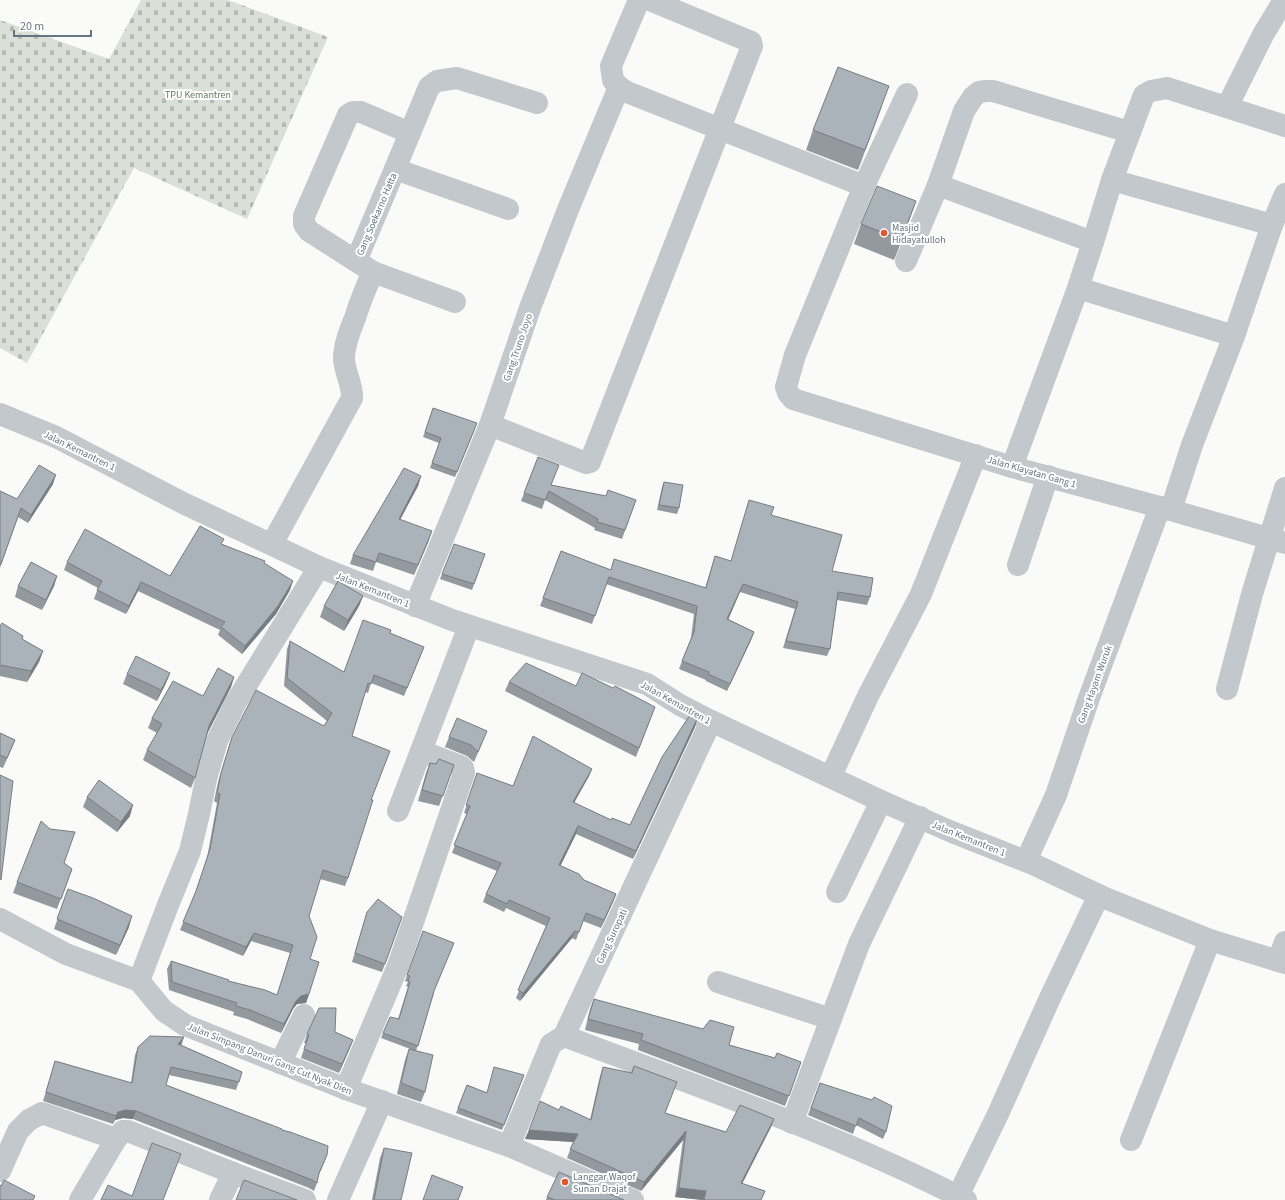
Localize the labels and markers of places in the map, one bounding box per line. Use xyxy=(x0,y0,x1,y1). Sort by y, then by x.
place label: Masjid Hidayatulloh xyxy=(892,221,946,247)
marker: Masjid Hidayatulloh xyxy=(879,228,889,238)
place label: Langgar Waqof Sunan Drajat xyxy=(573,1170,636,1196)
marker: Langgar Waqof Sunan Drajat xyxy=(560,1177,570,1187)

